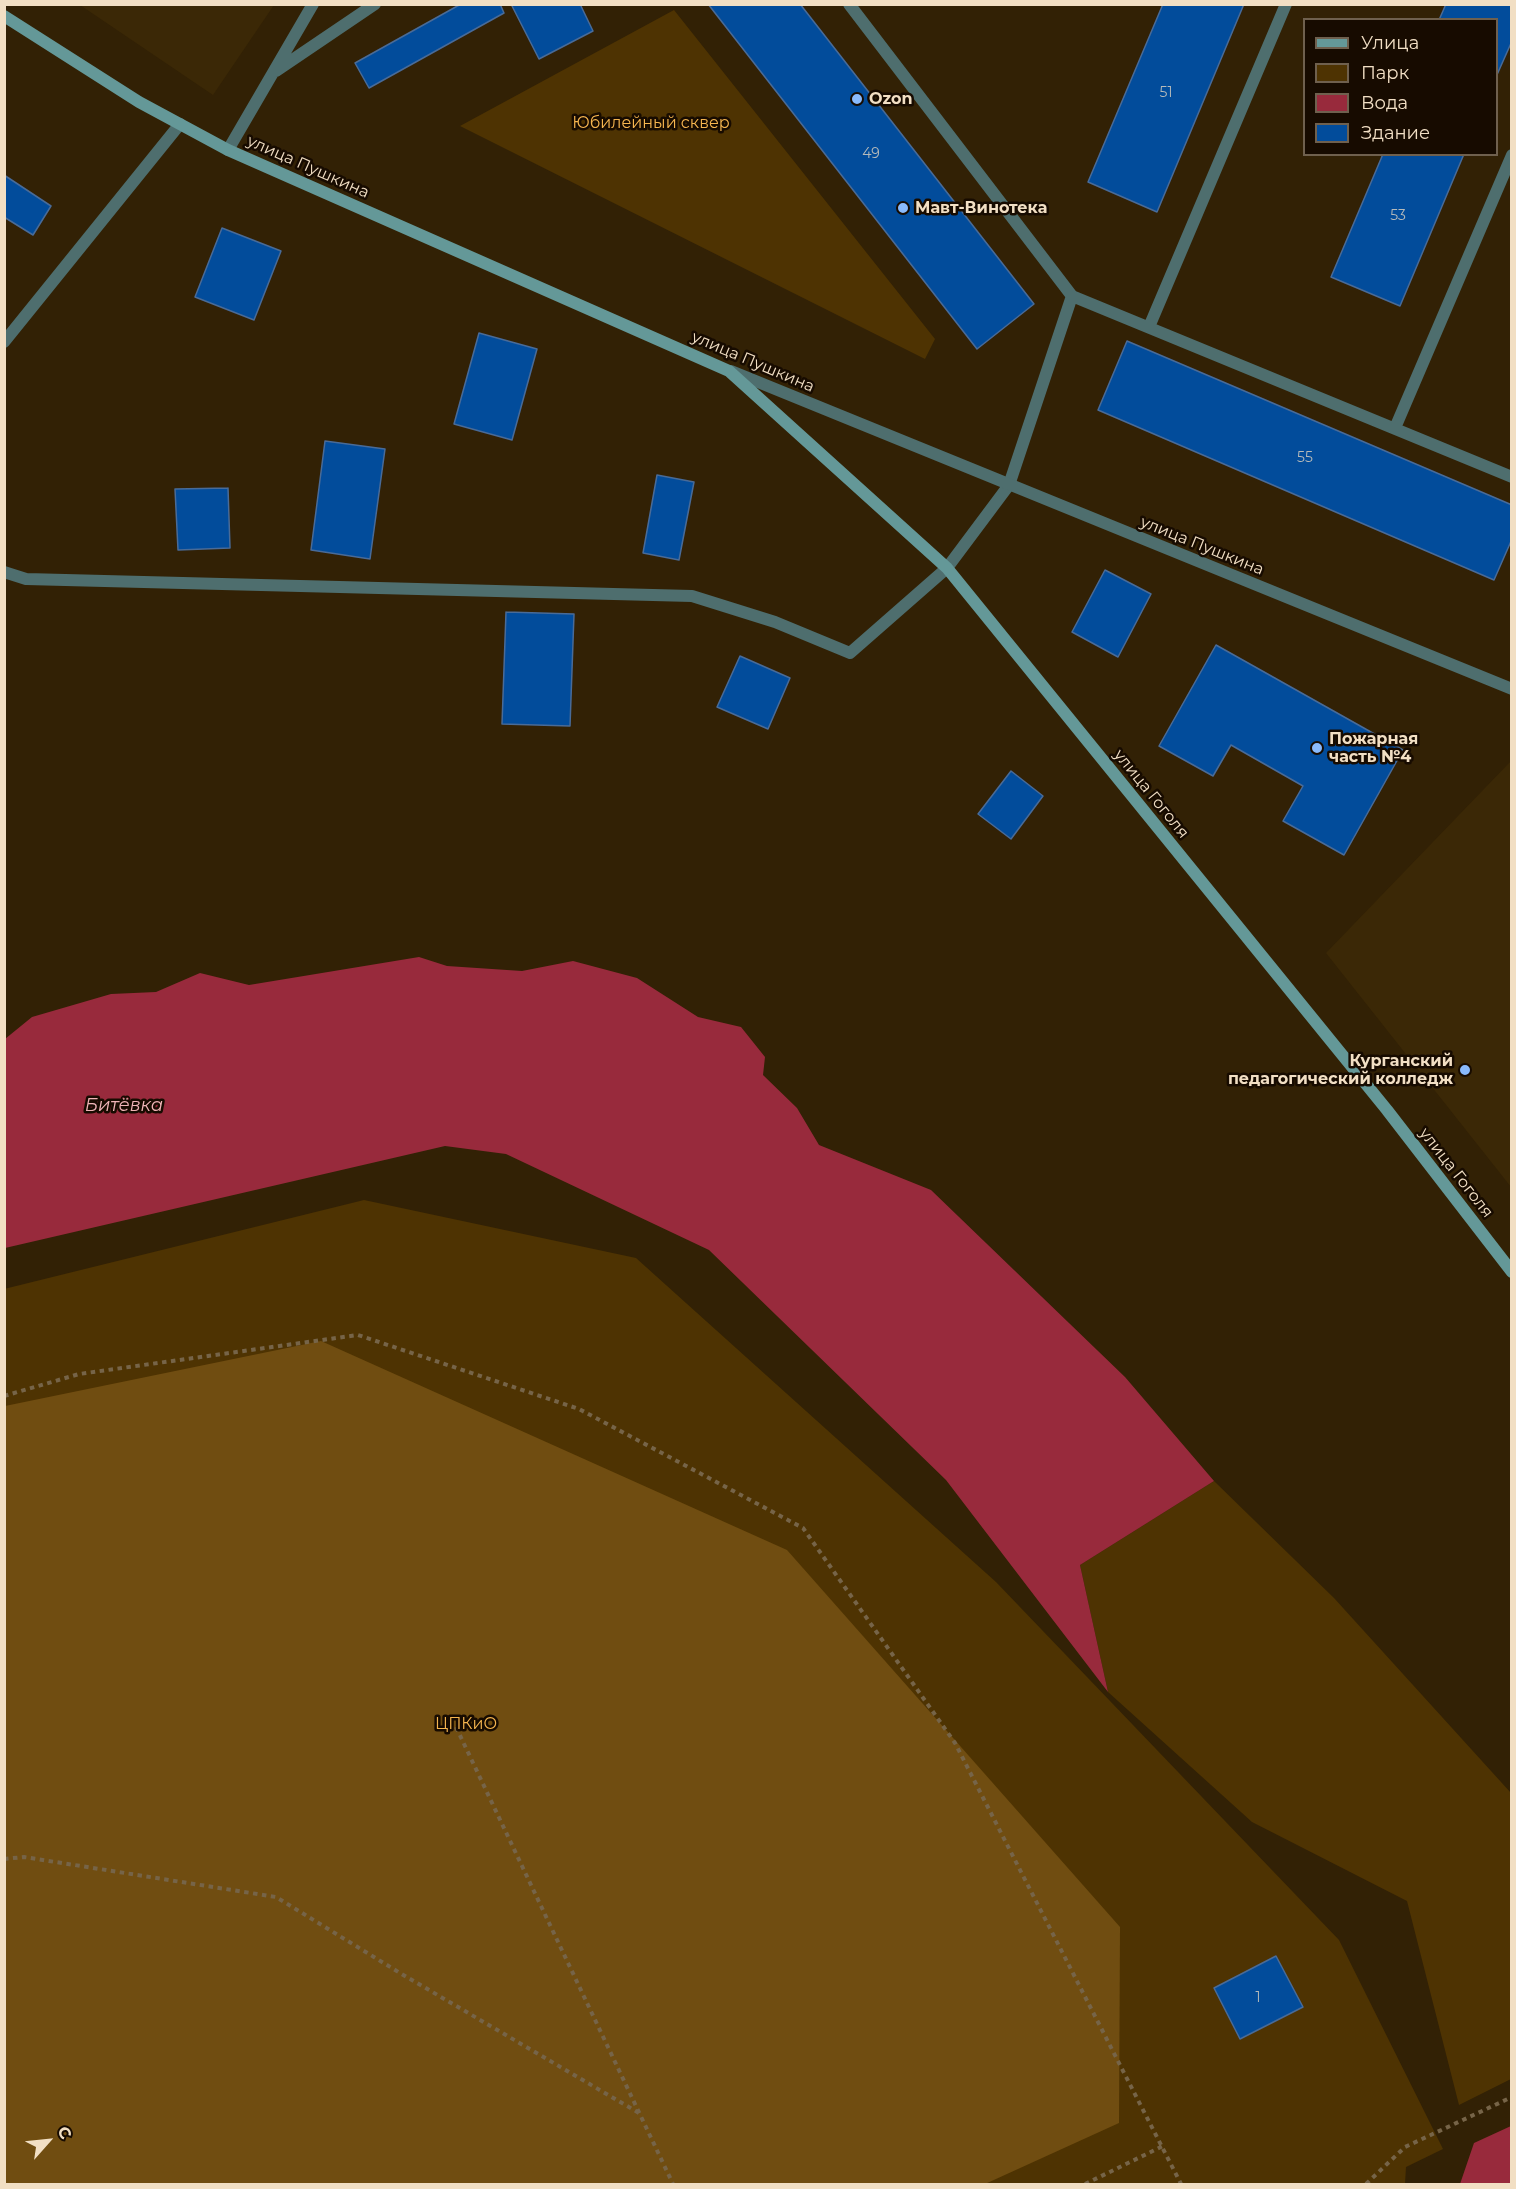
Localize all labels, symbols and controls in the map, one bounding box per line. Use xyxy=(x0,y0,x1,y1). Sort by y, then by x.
legend xyxy=(1303,18,1498,156)
text: Улица xyxy=(1361,32,1419,54)
text: Парк xyxy=(1361,62,1409,84)
house number: 51 xyxy=(1160,85,1172,101)
place label: Ozon xyxy=(869,89,913,109)
marker: Ozon xyxy=(850,92,864,106)
text: Вода xyxy=(1361,92,1408,114)
park label: Юбилейный сквер xyxy=(572,113,730,133)
text: Здание xyxy=(1361,122,1430,144)
street label: улица Пушкина xyxy=(244,131,372,203)
house number: 49 xyxy=(862,146,880,162)
place label: Мавт-Винотека xyxy=(915,198,1047,218)
marker: Мавт-Винотека xyxy=(896,201,910,215)
house number: 53 xyxy=(1390,208,1406,224)
street label: улица Пушкина xyxy=(689,327,817,397)
house number: 55 xyxy=(1297,450,1313,466)
street label: улица Пушкина xyxy=(1137,512,1267,580)
place label: Пожарная часть №4 xyxy=(1329,729,1418,767)
marker: Пожарная часть №4 xyxy=(1310,741,1324,755)
street label: улица Гоголя xyxy=(1109,746,1193,842)
place label: Курганский педагогический колледж xyxy=(1228,1051,1453,1089)
marker: Курганский педагогический колледж xyxy=(1458,1063,1472,1077)
water label: Битёвка xyxy=(85,1095,163,1117)
street label: улица Гоголя xyxy=(1415,1124,1497,1222)
park label: ЦПКиО xyxy=(435,1714,497,1734)
house number: 1 xyxy=(1255,1990,1261,2006)
north arrow xyxy=(18,2111,78,2171)
text: С xyxy=(53,2123,76,2142)

